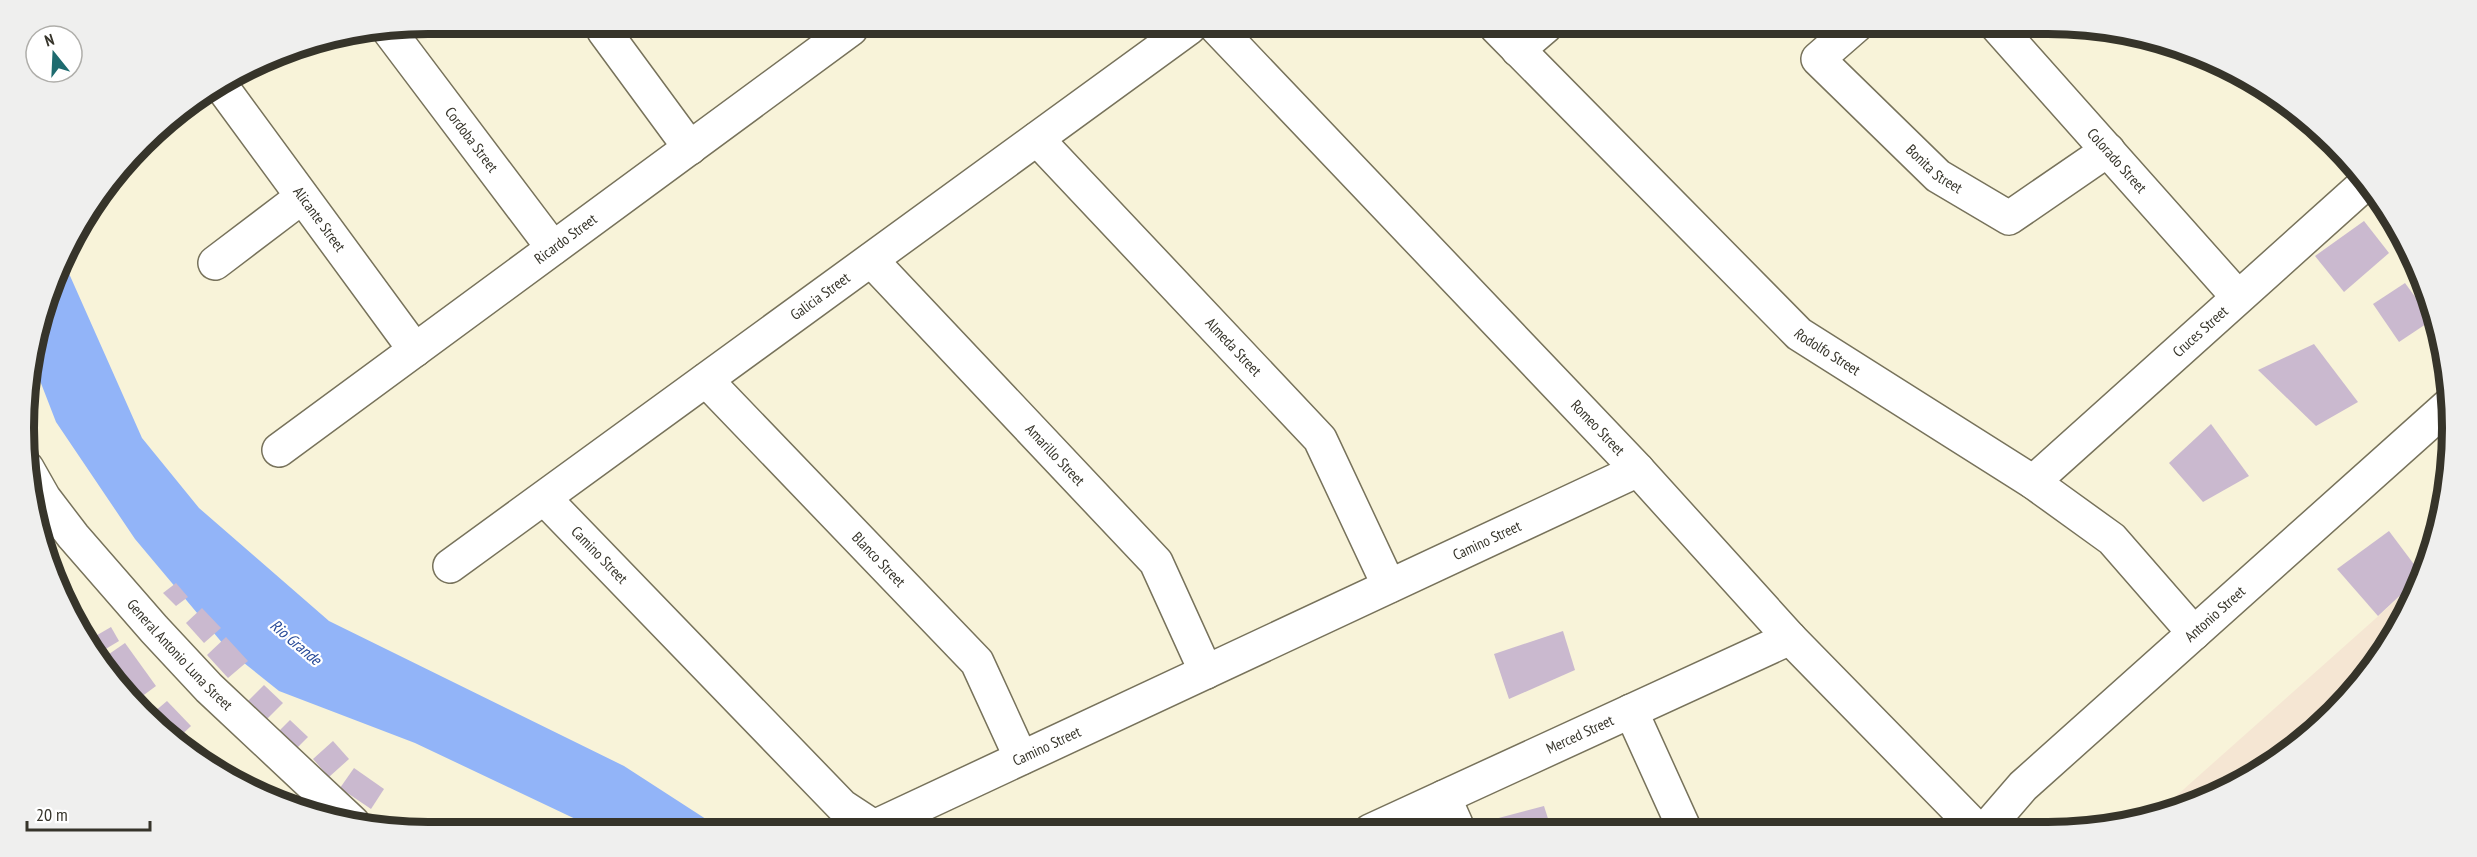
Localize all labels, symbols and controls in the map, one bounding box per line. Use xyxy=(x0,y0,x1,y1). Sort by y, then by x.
north arrow xyxy=(24,24,84,84)
text: N xyxy=(42,29,57,51)
street label: Cordoba Street xyxy=(441,103,502,176)
street label: Colorado Street xyxy=(2083,124,2151,197)
street label: Bonita Street xyxy=(1902,140,1966,197)
street label: Alicante Street xyxy=(289,183,350,255)
street label: Ricardo Street xyxy=(530,209,601,268)
street label: Galicia Street xyxy=(786,268,853,324)
street label: Cruces Street xyxy=(2168,301,2232,361)
street label: Almeda Street xyxy=(1202,313,1266,380)
street label: Rodolfo Street xyxy=(1790,325,1864,379)
street label: Romeo Street xyxy=(1567,396,1629,459)
street label: Amarillo Street xyxy=(1022,420,1089,489)
street label: Camino Street xyxy=(1450,516,1524,564)
street label: Camino Street xyxy=(567,522,632,588)
street label: Blanco Street xyxy=(848,528,910,591)
street label: Antonio Street xyxy=(2181,582,2249,646)
street label: General Antonio Luna Street xyxy=(123,595,237,714)
water label: Rio Grande xyxy=(266,615,327,670)
street label: Merced Street xyxy=(1543,710,1616,758)
street label: Camino Street xyxy=(1009,722,1084,770)
scale bar xyxy=(27,794,150,832)
text: 20 m xyxy=(36,803,68,826)

